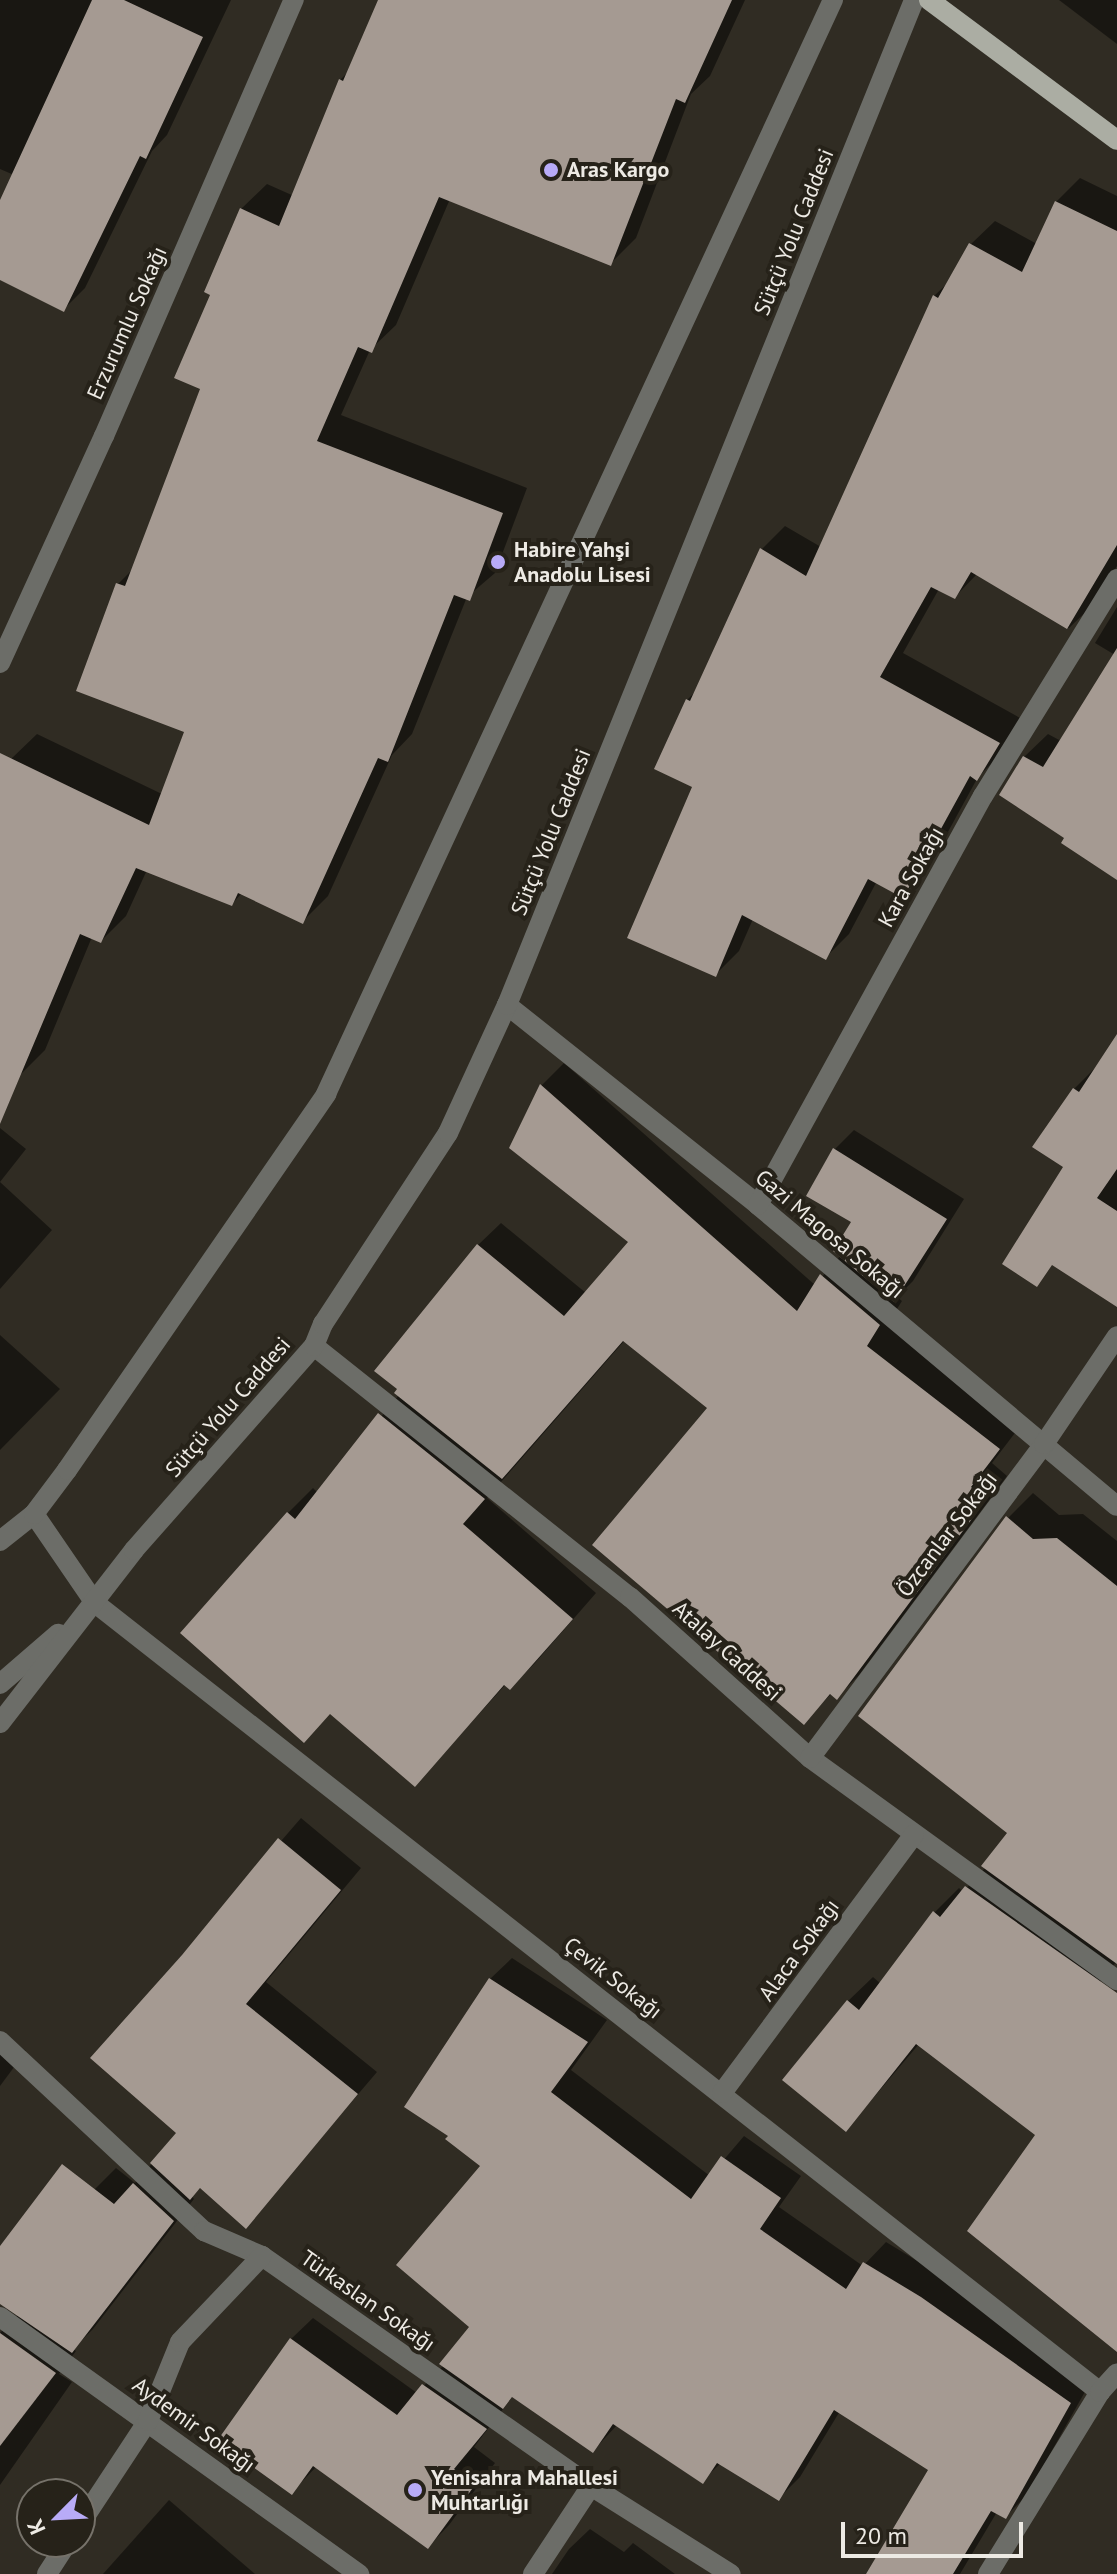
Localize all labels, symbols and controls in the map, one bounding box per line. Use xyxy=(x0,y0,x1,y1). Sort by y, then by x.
street label: Sütçü Yolu Caddesi xyxy=(748,145,840,319)
place label: Aras Kargo xyxy=(567,157,669,183)
marker: Aras Kargo xyxy=(542,161,560,179)
street label: Erzurumlu Sokağı xyxy=(81,242,173,404)
place label: Habire Yahşi Anadolu Lisesi xyxy=(514,536,651,588)
marker: Habire Yahşi Anadolu Lisesi xyxy=(489,553,507,571)
street label: Sütçü Yolu Caddesi xyxy=(505,745,597,919)
street label: Kara Sokağı xyxy=(873,822,949,932)
street label: Gazi Magosa Sokağı xyxy=(750,1164,910,1304)
street label: Sütçü Yolu Caddesi xyxy=(160,1331,296,1483)
street label: Özcanlar Sokağı xyxy=(891,1466,1003,1602)
street label: Atalay Caddesi xyxy=(667,1595,787,1707)
street label: Alaca Sokağı xyxy=(753,1894,845,2006)
street label: Çevik Sokağı xyxy=(558,1931,668,2025)
street label: Türkaslan Sokağı xyxy=(296,2245,440,2357)
street label: Aydemir Sokağı xyxy=(128,2372,260,2478)
place label: Yenisahra Mahallesi Muhtarlığı xyxy=(431,2464,618,2516)
north arrow xyxy=(16,2478,96,2558)
marker: Yenisahra Mahallesi Muhtarlığı xyxy=(406,2481,424,2499)
scale bar xyxy=(845,2506,1027,2556)
text: K xyxy=(20,2515,51,2539)
text: 20 m xyxy=(855,2520,907,2551)

